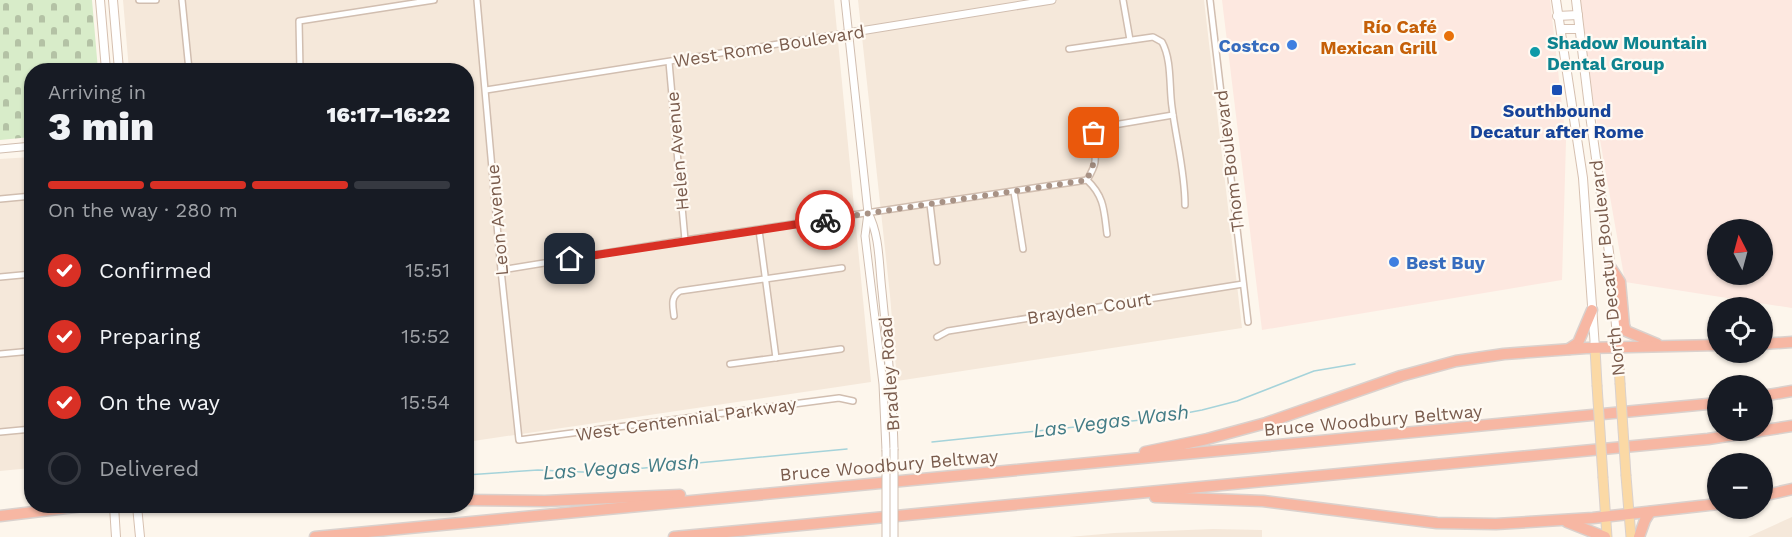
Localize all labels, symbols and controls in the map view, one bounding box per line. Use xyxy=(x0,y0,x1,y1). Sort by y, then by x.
place label: Río Café Mexican Grill xyxy=(1320,16,1437,58)
street label: West Rome Boulevard xyxy=(672,21,866,71)
marker: Río Café Mexican Grill xyxy=(1442,29,1456,43)
place label: Shadow Mountain Dental Group xyxy=(1547,32,1707,74)
place label: Costco xyxy=(1219,35,1280,56)
marker: Costco xyxy=(1285,38,1299,52)
marker: Shadow Mountain Dental Group xyxy=(1528,45,1542,59)
text: Arriving in xyxy=(48,80,146,104)
marker: Southbound Decatur after Rome xyxy=(1550,83,1564,97)
street label: Thom Boulevard xyxy=(1210,89,1248,233)
street label: Helen Avenue xyxy=(661,91,693,211)
place label: Southbound Decatur after Rome xyxy=(1470,100,1644,142)
text: 16:17–16:22 xyxy=(327,102,450,127)
text: 3 min xyxy=(48,104,154,149)
pin xyxy=(1068,107,1119,158)
icon: bag xyxy=(1077,116,1110,149)
street label: North Decatur Boulevard xyxy=(1585,159,1629,377)
street label: Leon Avenue xyxy=(482,163,512,277)
courier xyxy=(795,190,855,250)
text: On the way · 280 m xyxy=(48,198,238,222)
icon: bike xyxy=(809,204,842,237)
north arrow xyxy=(1707,219,1773,285)
map controls xyxy=(1707,219,1773,519)
pin xyxy=(544,233,595,284)
icon: home xyxy=(553,242,586,275)
place label: Best Buy xyxy=(1406,252,1486,273)
icon: check xyxy=(48,254,81,287)
marker: Best Buy xyxy=(1387,255,1401,269)
text: Confirmed xyxy=(99,258,212,283)
text: 15:51 xyxy=(405,258,450,282)
street label: Brayden Court xyxy=(1025,288,1153,328)
button: locate xyxy=(1707,297,1773,363)
street label: Bradley Road xyxy=(875,316,903,432)
icon: check xyxy=(48,320,81,353)
text: Preparing xyxy=(99,324,200,349)
text: 15:52 xyxy=(401,324,450,348)
button: + xyxy=(1707,375,1773,441)
icon: check xyxy=(48,386,81,419)
text: On the way xyxy=(99,390,220,415)
text: 15:54 xyxy=(401,390,450,414)
street label: West Centennial Parkway xyxy=(574,393,798,445)
water label: Las Vegas Wash xyxy=(1032,400,1190,442)
street label: Bruce Woodbury Beltway xyxy=(1263,400,1484,440)
street label: Bruce Woodbury Beltway xyxy=(779,445,1000,485)
water label: Las Vegas Wash xyxy=(542,450,700,484)
button: − xyxy=(1707,453,1773,519)
text: Delivered xyxy=(99,456,199,481)

